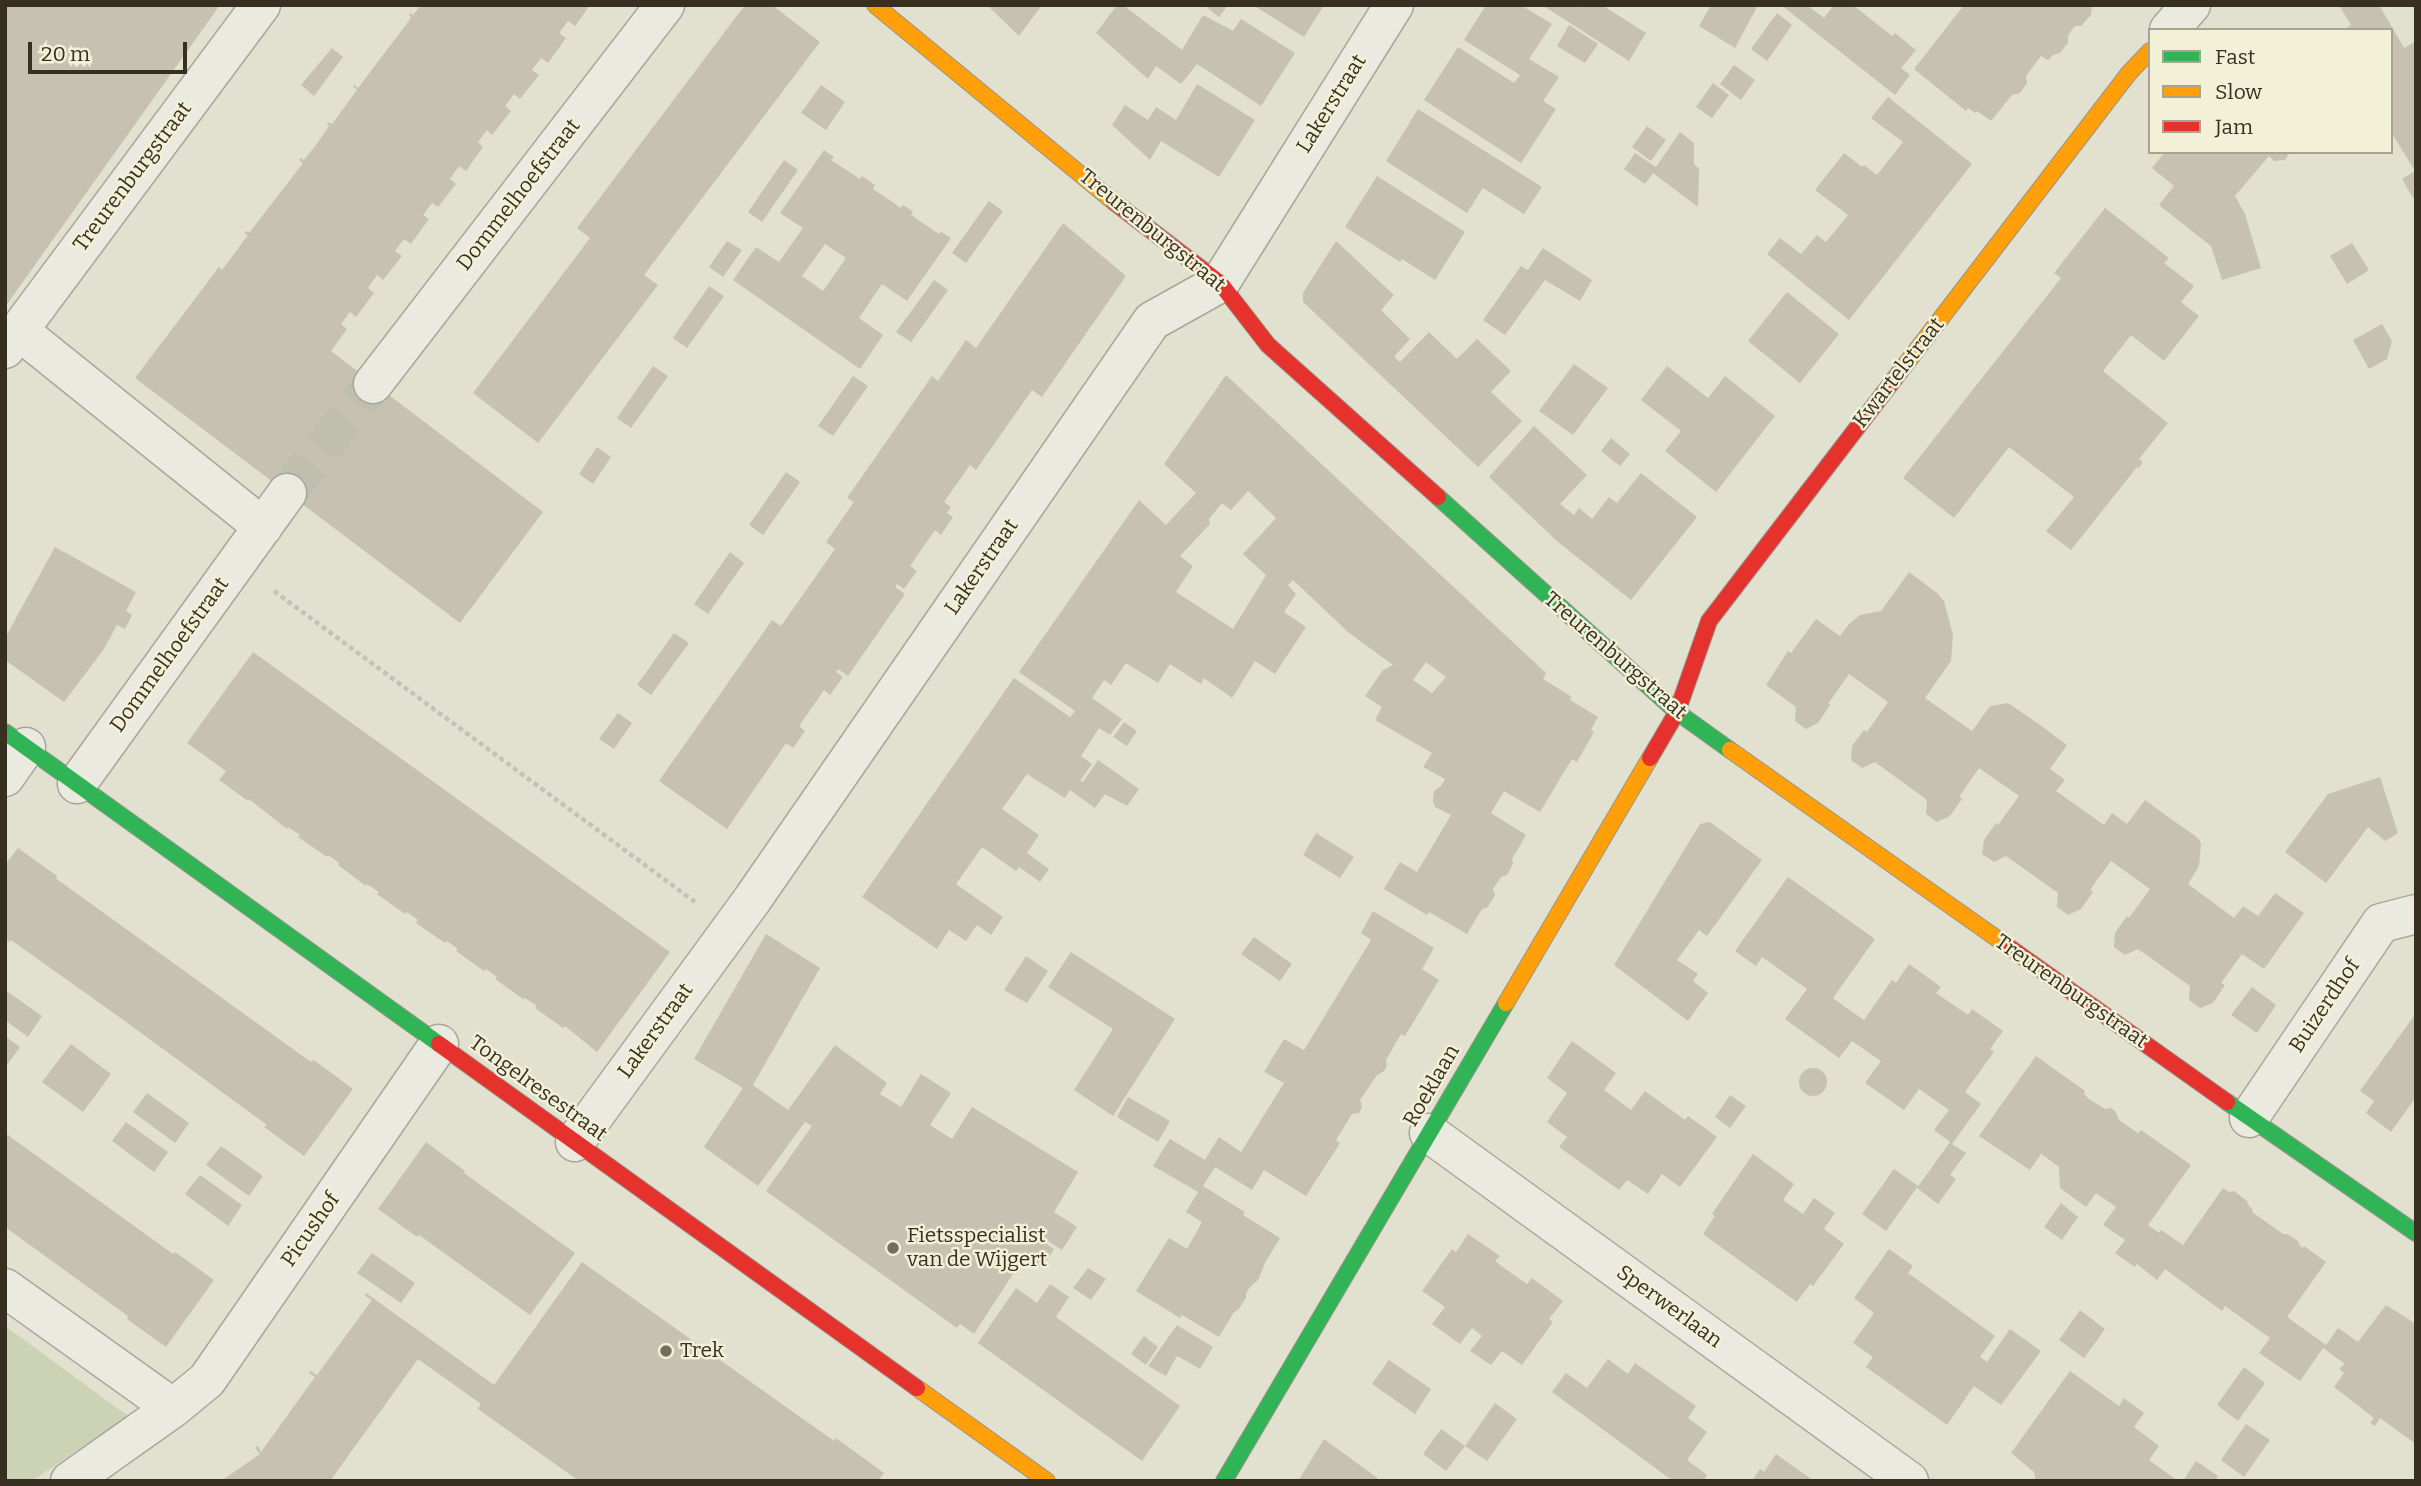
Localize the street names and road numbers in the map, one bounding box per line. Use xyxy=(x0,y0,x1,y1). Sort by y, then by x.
street label: Lakerstraat xyxy=(1292,50,1372,158)
street label: Treurenburgstraat xyxy=(68,97,198,257)
street label: Dommelhoefstraat xyxy=(452,114,586,276)
street label: Treurenburgstraat xyxy=(1074,164,1230,298)
street label: Kwartelstraat xyxy=(1848,313,1950,433)
street label: Lakerstraat xyxy=(940,514,1024,620)
street label: Dommelhoefstraat xyxy=(105,573,235,737)
street label: Treurenburgstraat xyxy=(1538,587,1692,725)
street label: Treurenburgstraat xyxy=(1990,930,2152,1054)
street label: Buizerdhof xyxy=(2284,954,2366,1058)
street label: Lakerstraat xyxy=(613,979,699,1083)
street label: Tongelresestraat xyxy=(464,1031,612,1147)
street label: Roeklaan xyxy=(1398,1041,1466,1131)
street label: Picushof xyxy=(276,1188,346,1272)
street label: Sperwerlaan xyxy=(1611,1260,1727,1354)

